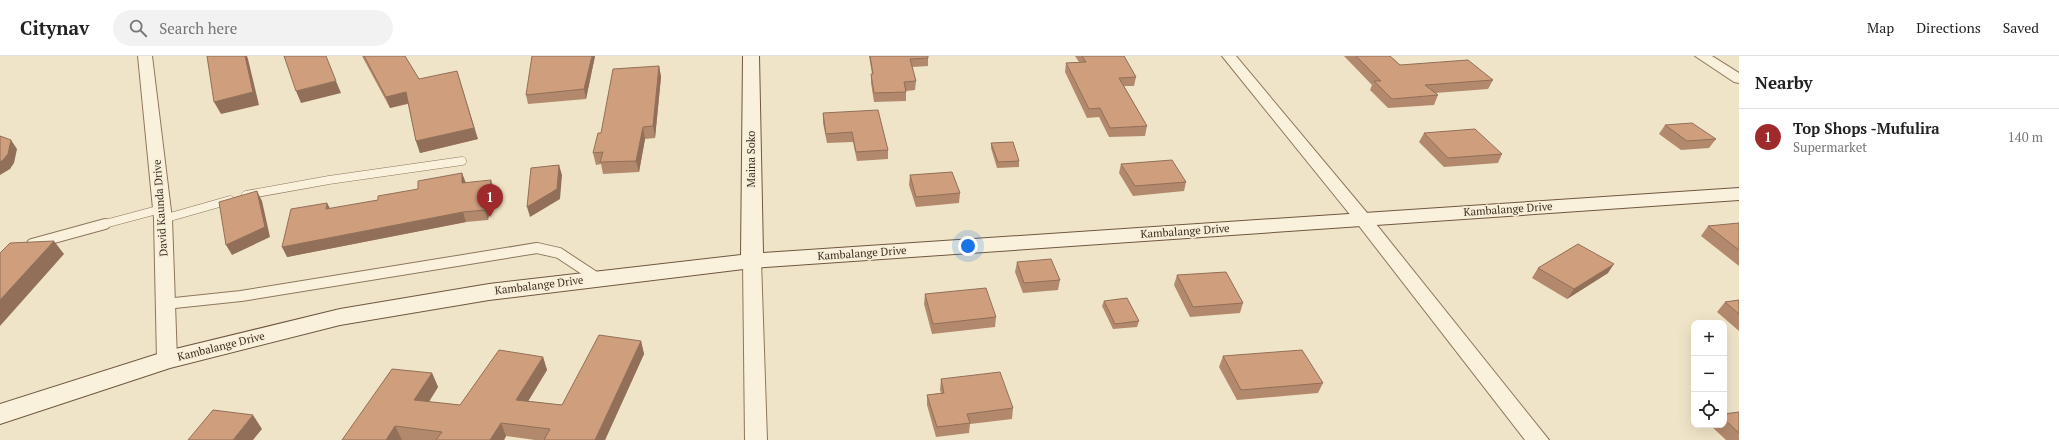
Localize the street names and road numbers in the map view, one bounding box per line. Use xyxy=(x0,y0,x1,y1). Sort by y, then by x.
street label: Maina Soko xyxy=(744,131,758,187)
street label: David Kaunda Drive xyxy=(150,159,170,257)
street label: Kambalange Drive xyxy=(1463,199,1554,219)
street label: Kambalange Drive xyxy=(1140,221,1231,241)
street label: Kambalange Drive xyxy=(817,243,908,263)
street label: Kambalange Drive xyxy=(494,273,585,297)
street label: Kambalange Drive xyxy=(176,328,266,364)

